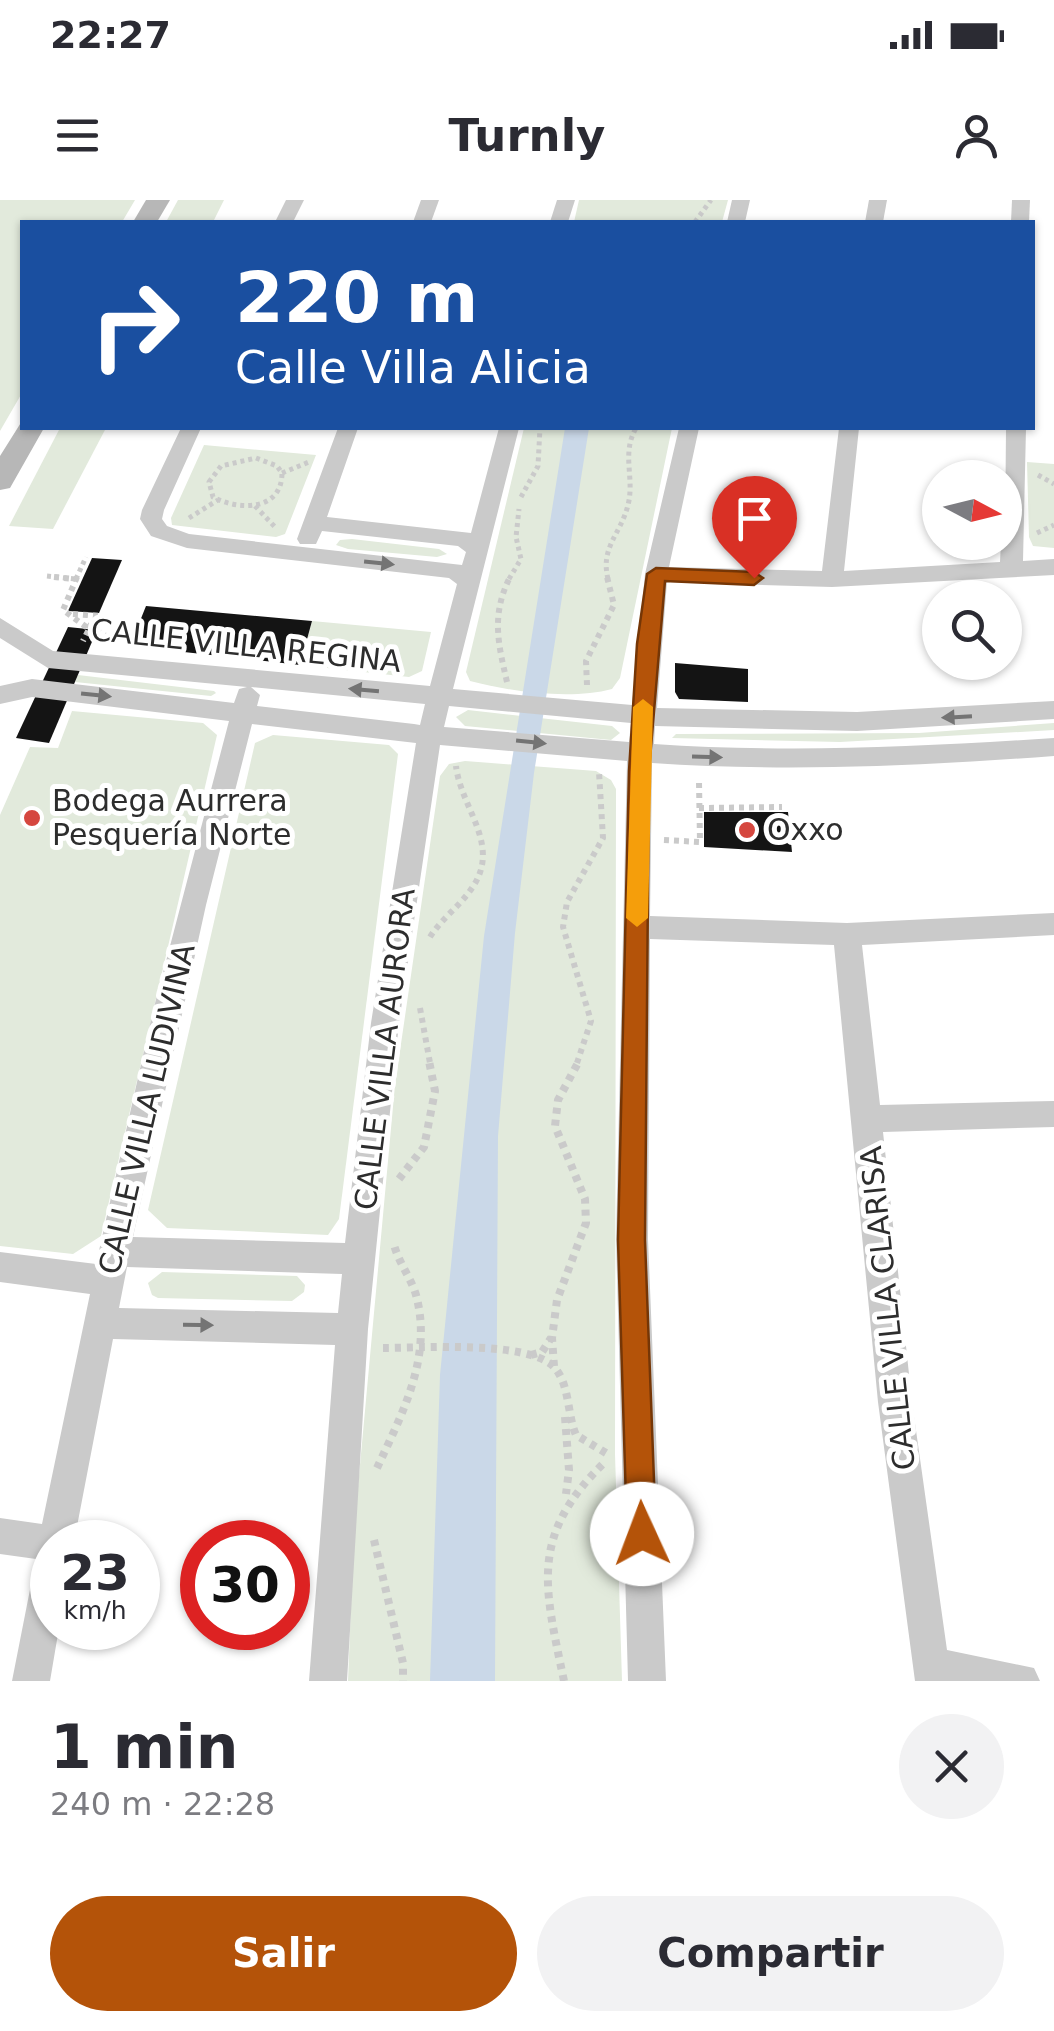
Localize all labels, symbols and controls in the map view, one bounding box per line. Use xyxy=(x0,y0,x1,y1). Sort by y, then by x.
text: 22:27 xyxy=(50,13,171,57)
icon: menu xyxy=(50,108,105,163)
icon: person xyxy=(949,108,1004,163)
text: Turnly xyxy=(449,109,605,162)
text: 220 m xyxy=(235,257,478,339)
icon: right xyxy=(70,260,200,390)
text: Calle Villa Alicia xyxy=(235,341,591,394)
north arrow xyxy=(922,460,1022,560)
map controls xyxy=(922,460,1022,680)
pin xyxy=(712,476,797,579)
icon: arrive xyxy=(727,491,782,546)
one-way arrow xyxy=(363,555,395,571)
button: search xyxy=(922,580,1022,680)
street label: CALLE VILLA REGINA xyxy=(89,612,403,679)
one-way arrow xyxy=(348,682,380,698)
one-way arrow xyxy=(81,687,113,703)
one-way arrow xyxy=(940,709,972,725)
one-way arrow xyxy=(515,734,547,750)
one-way arrow xyxy=(691,750,723,766)
place label: Bodega Aurrera Pesquería Norte xyxy=(52,783,292,852)
marker: Bodega Aurrera Pesquería Norte xyxy=(21,807,43,829)
place label: Oxxo xyxy=(767,812,844,847)
marker: Oxxo xyxy=(736,819,758,841)
street label: CALLE VILLA AURORA xyxy=(347,886,422,1212)
street label: CALLE VILLA LUDIVINA xyxy=(91,940,202,1278)
street label: CALLE VILLA CLARISA xyxy=(853,1144,922,1472)
one-way arrow xyxy=(182,1318,214,1334)
position arrow xyxy=(590,1482,694,1586)
speed limit sign: 30 xyxy=(180,1520,310,1650)
text: 23 xyxy=(60,1544,130,1602)
text: km/h xyxy=(63,1596,127,1625)
text: 1 min xyxy=(50,1712,238,1782)
button: close xyxy=(899,1714,1004,1819)
text: 240 m · 22:28 xyxy=(50,1785,275,1823)
button: Salir xyxy=(50,1896,517,2011)
button: Compartir xyxy=(537,1896,1004,2011)

